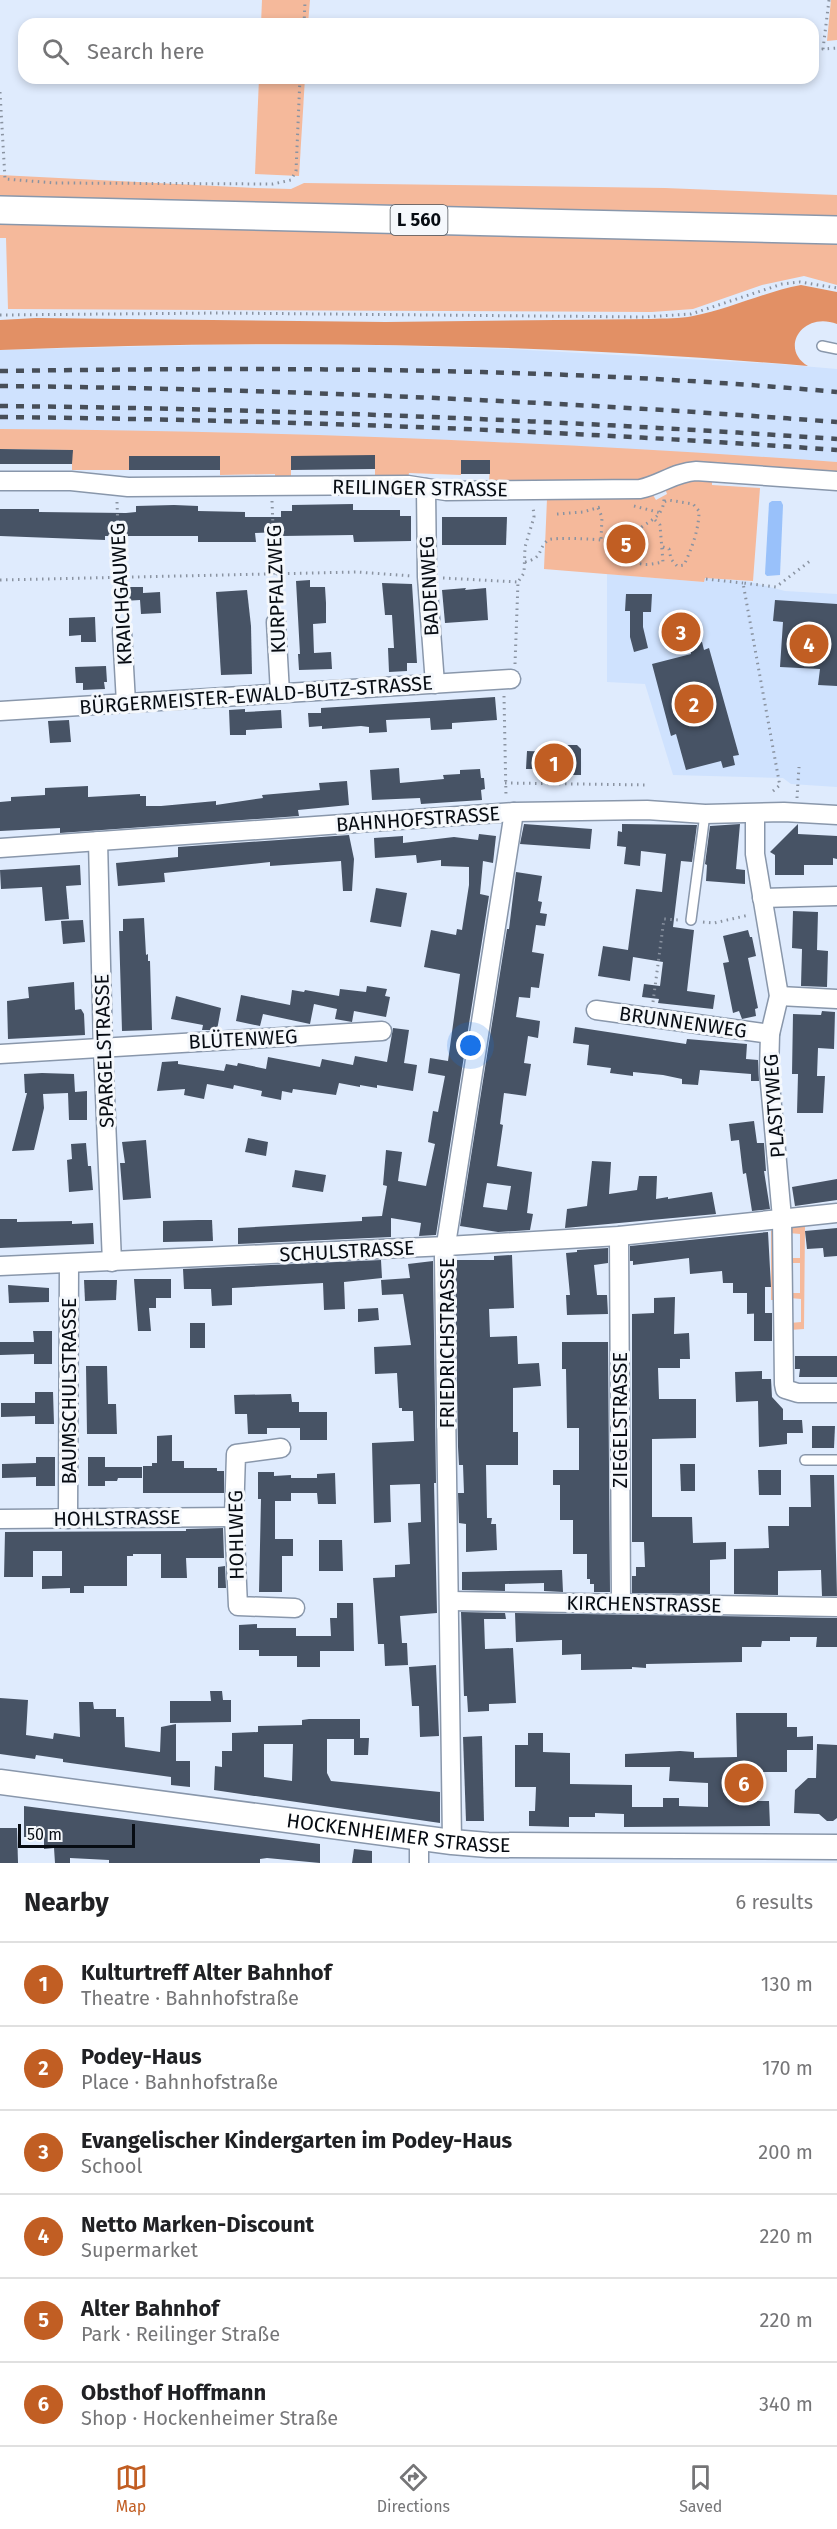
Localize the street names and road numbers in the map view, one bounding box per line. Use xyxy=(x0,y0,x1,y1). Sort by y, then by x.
road number: L 560 xyxy=(390,205,448,235)
street label: REILINGER STRASSE xyxy=(332,474,508,502)
street label: KRAICHGAUWEG xyxy=(105,522,137,666)
street label: KURPFALZWEG xyxy=(262,524,290,654)
street label: BADENWEG xyxy=(414,535,444,637)
street label: BÜRGERMEISTER-EWALD-BUTZ-STRASSE xyxy=(78,671,434,719)
street label: BAHNHOFSTRASSE xyxy=(335,801,501,837)
street label: SPARGELSTRASSE xyxy=(89,973,119,1129)
street label: BRUNNENWEG xyxy=(618,1001,748,1043)
street label: BLÜTENWEG xyxy=(188,1024,298,1054)
street label: PLASTYWEG xyxy=(758,1053,790,1159)
street label: SCHULSTRASSE xyxy=(279,1235,415,1267)
street label: FRIEDRICHSTRASSE xyxy=(435,1258,459,1428)
street label: BAUMSCHULSTRASSE xyxy=(57,1297,81,1485)
street label: ZIEGELSTRASSE xyxy=(608,1352,632,1488)
street label: HOHLWEG xyxy=(223,1490,249,1580)
street label: HOHLSTRASSE xyxy=(53,1505,181,1531)
street label: KIRCHENSTRASSE xyxy=(566,1591,722,1617)
street label: HOCKENHEIMER STRASSE xyxy=(285,1808,511,1857)

